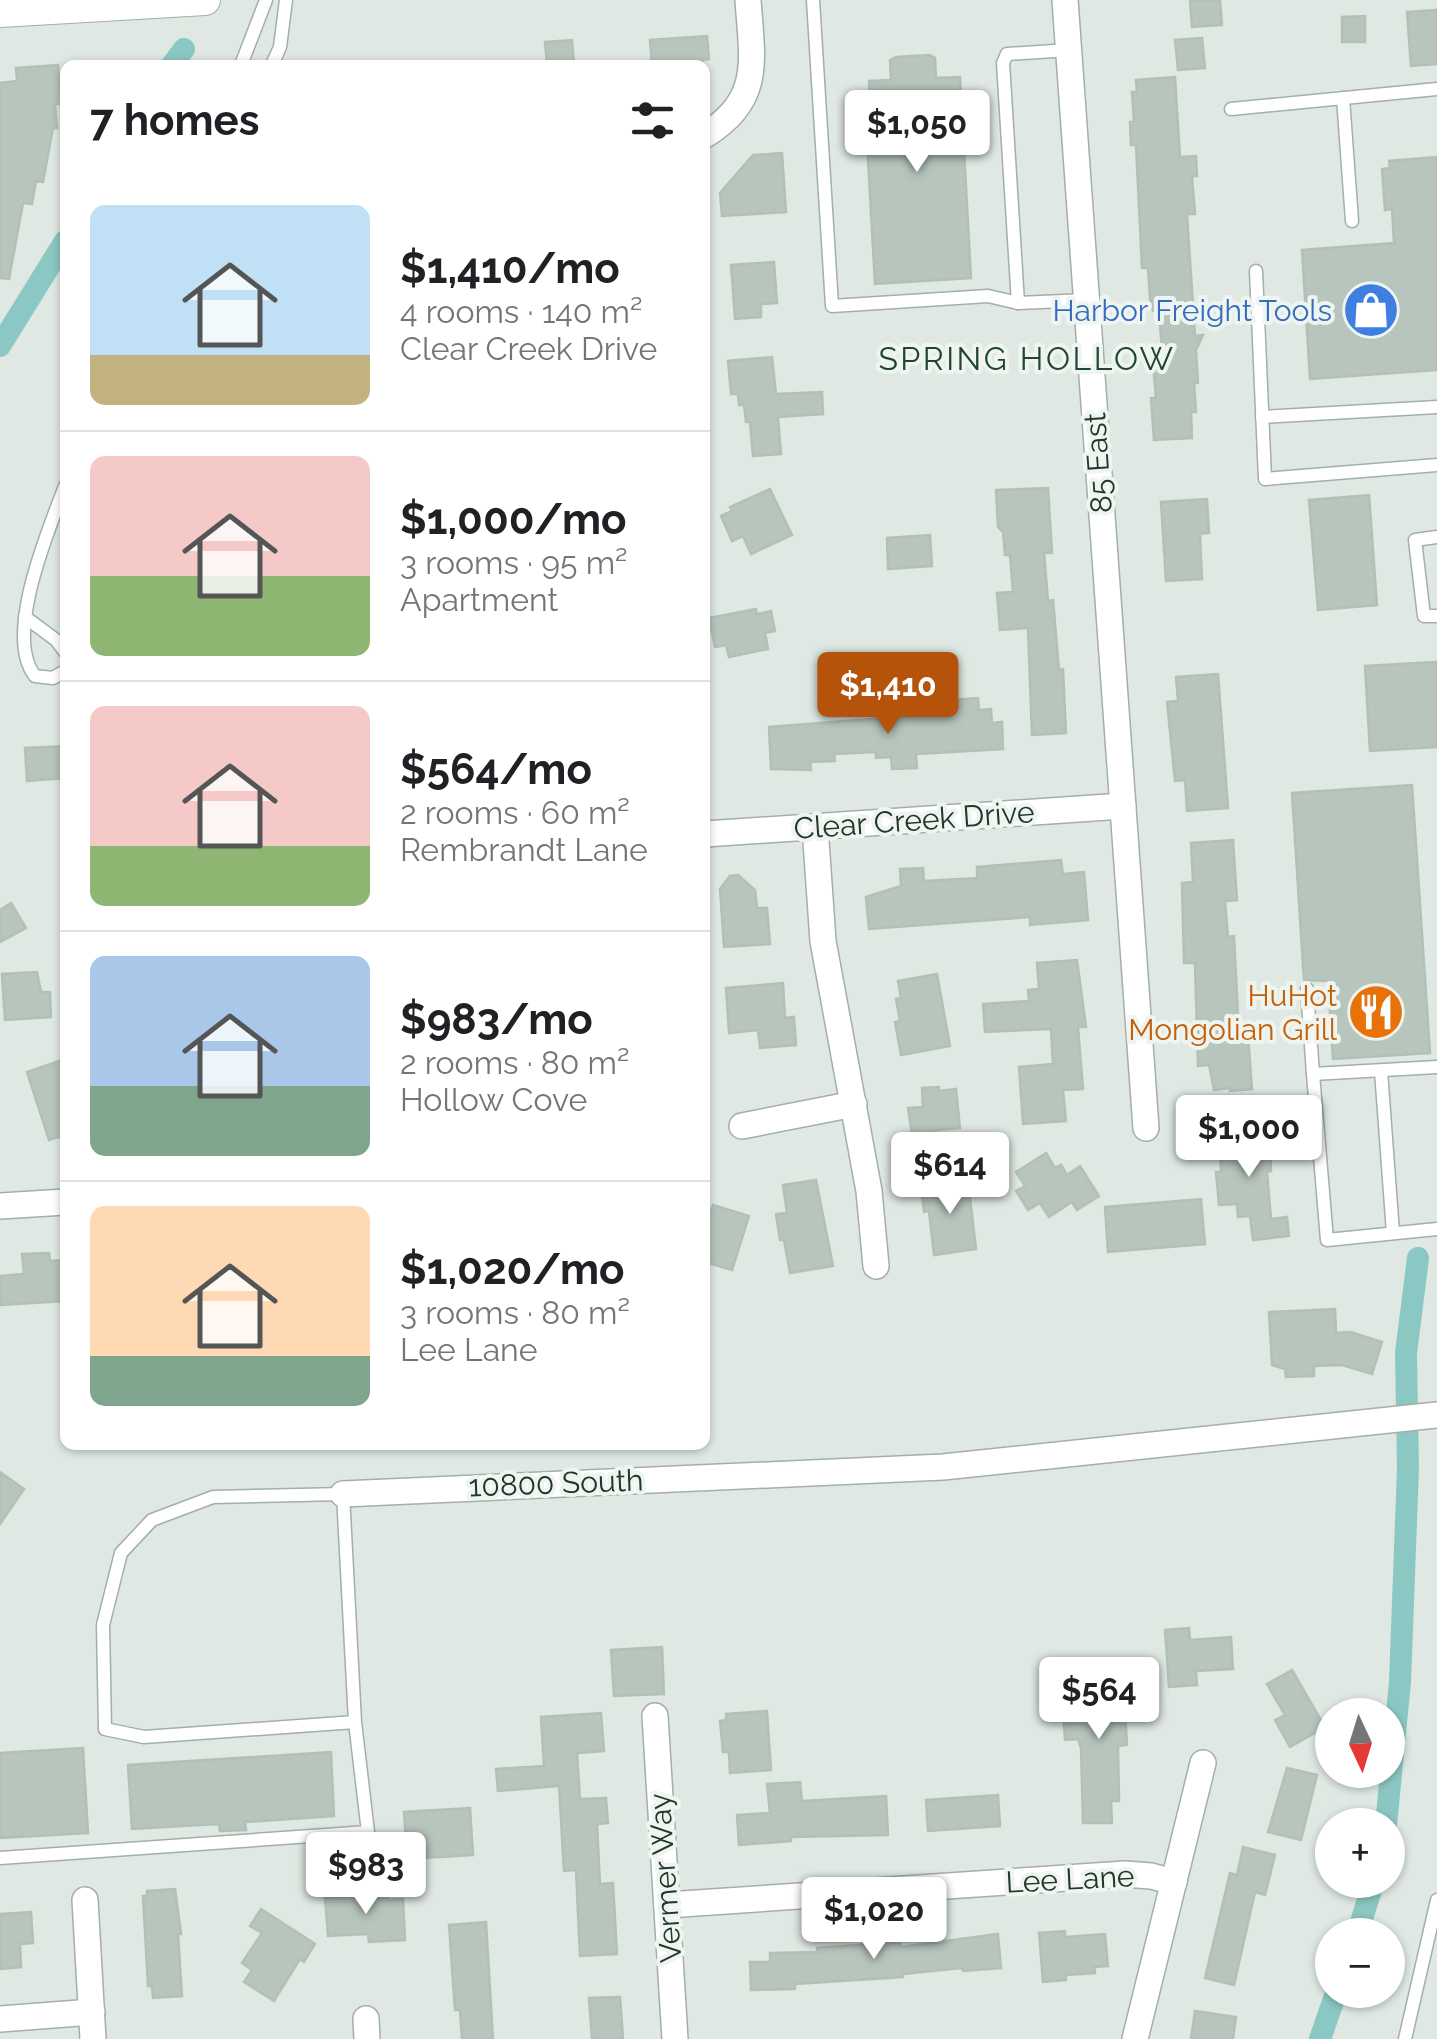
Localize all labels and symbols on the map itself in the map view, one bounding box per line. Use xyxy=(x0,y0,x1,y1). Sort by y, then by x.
pin: $1,050 xyxy=(836,90,998,175)
shop icon: Harbor Freight Tools xyxy=(1341,280,1401,340)
place label: Harbor Freight Tools xyxy=(1053,293,1332,328)
district label: SPRING HOLLOW xyxy=(878,340,1176,377)
street label: 85 East xyxy=(1077,411,1119,515)
pin: $1,410 xyxy=(807,652,969,737)
street label: Clear Creek Drive xyxy=(792,794,1036,846)
place label: HuHot Mongolian Grill xyxy=(1128,978,1338,1047)
restaurant icon: HuHot Mongolian Grill xyxy=(1346,982,1406,1042)
pin: $1,000 xyxy=(1168,1095,1330,1180)
pin: $614 xyxy=(891,1132,1009,1217)
street label: 10800 South xyxy=(468,1462,644,1504)
pin: $564 xyxy=(1040,1657,1158,1742)
north arrow xyxy=(1315,1698,1405,1788)
street label: Vermer Way xyxy=(642,1792,688,1964)
pin: $983 xyxy=(307,1832,425,1917)
street label: Lee Lane xyxy=(1005,1858,1135,1900)
pin: $1,020 xyxy=(793,1877,955,1962)

